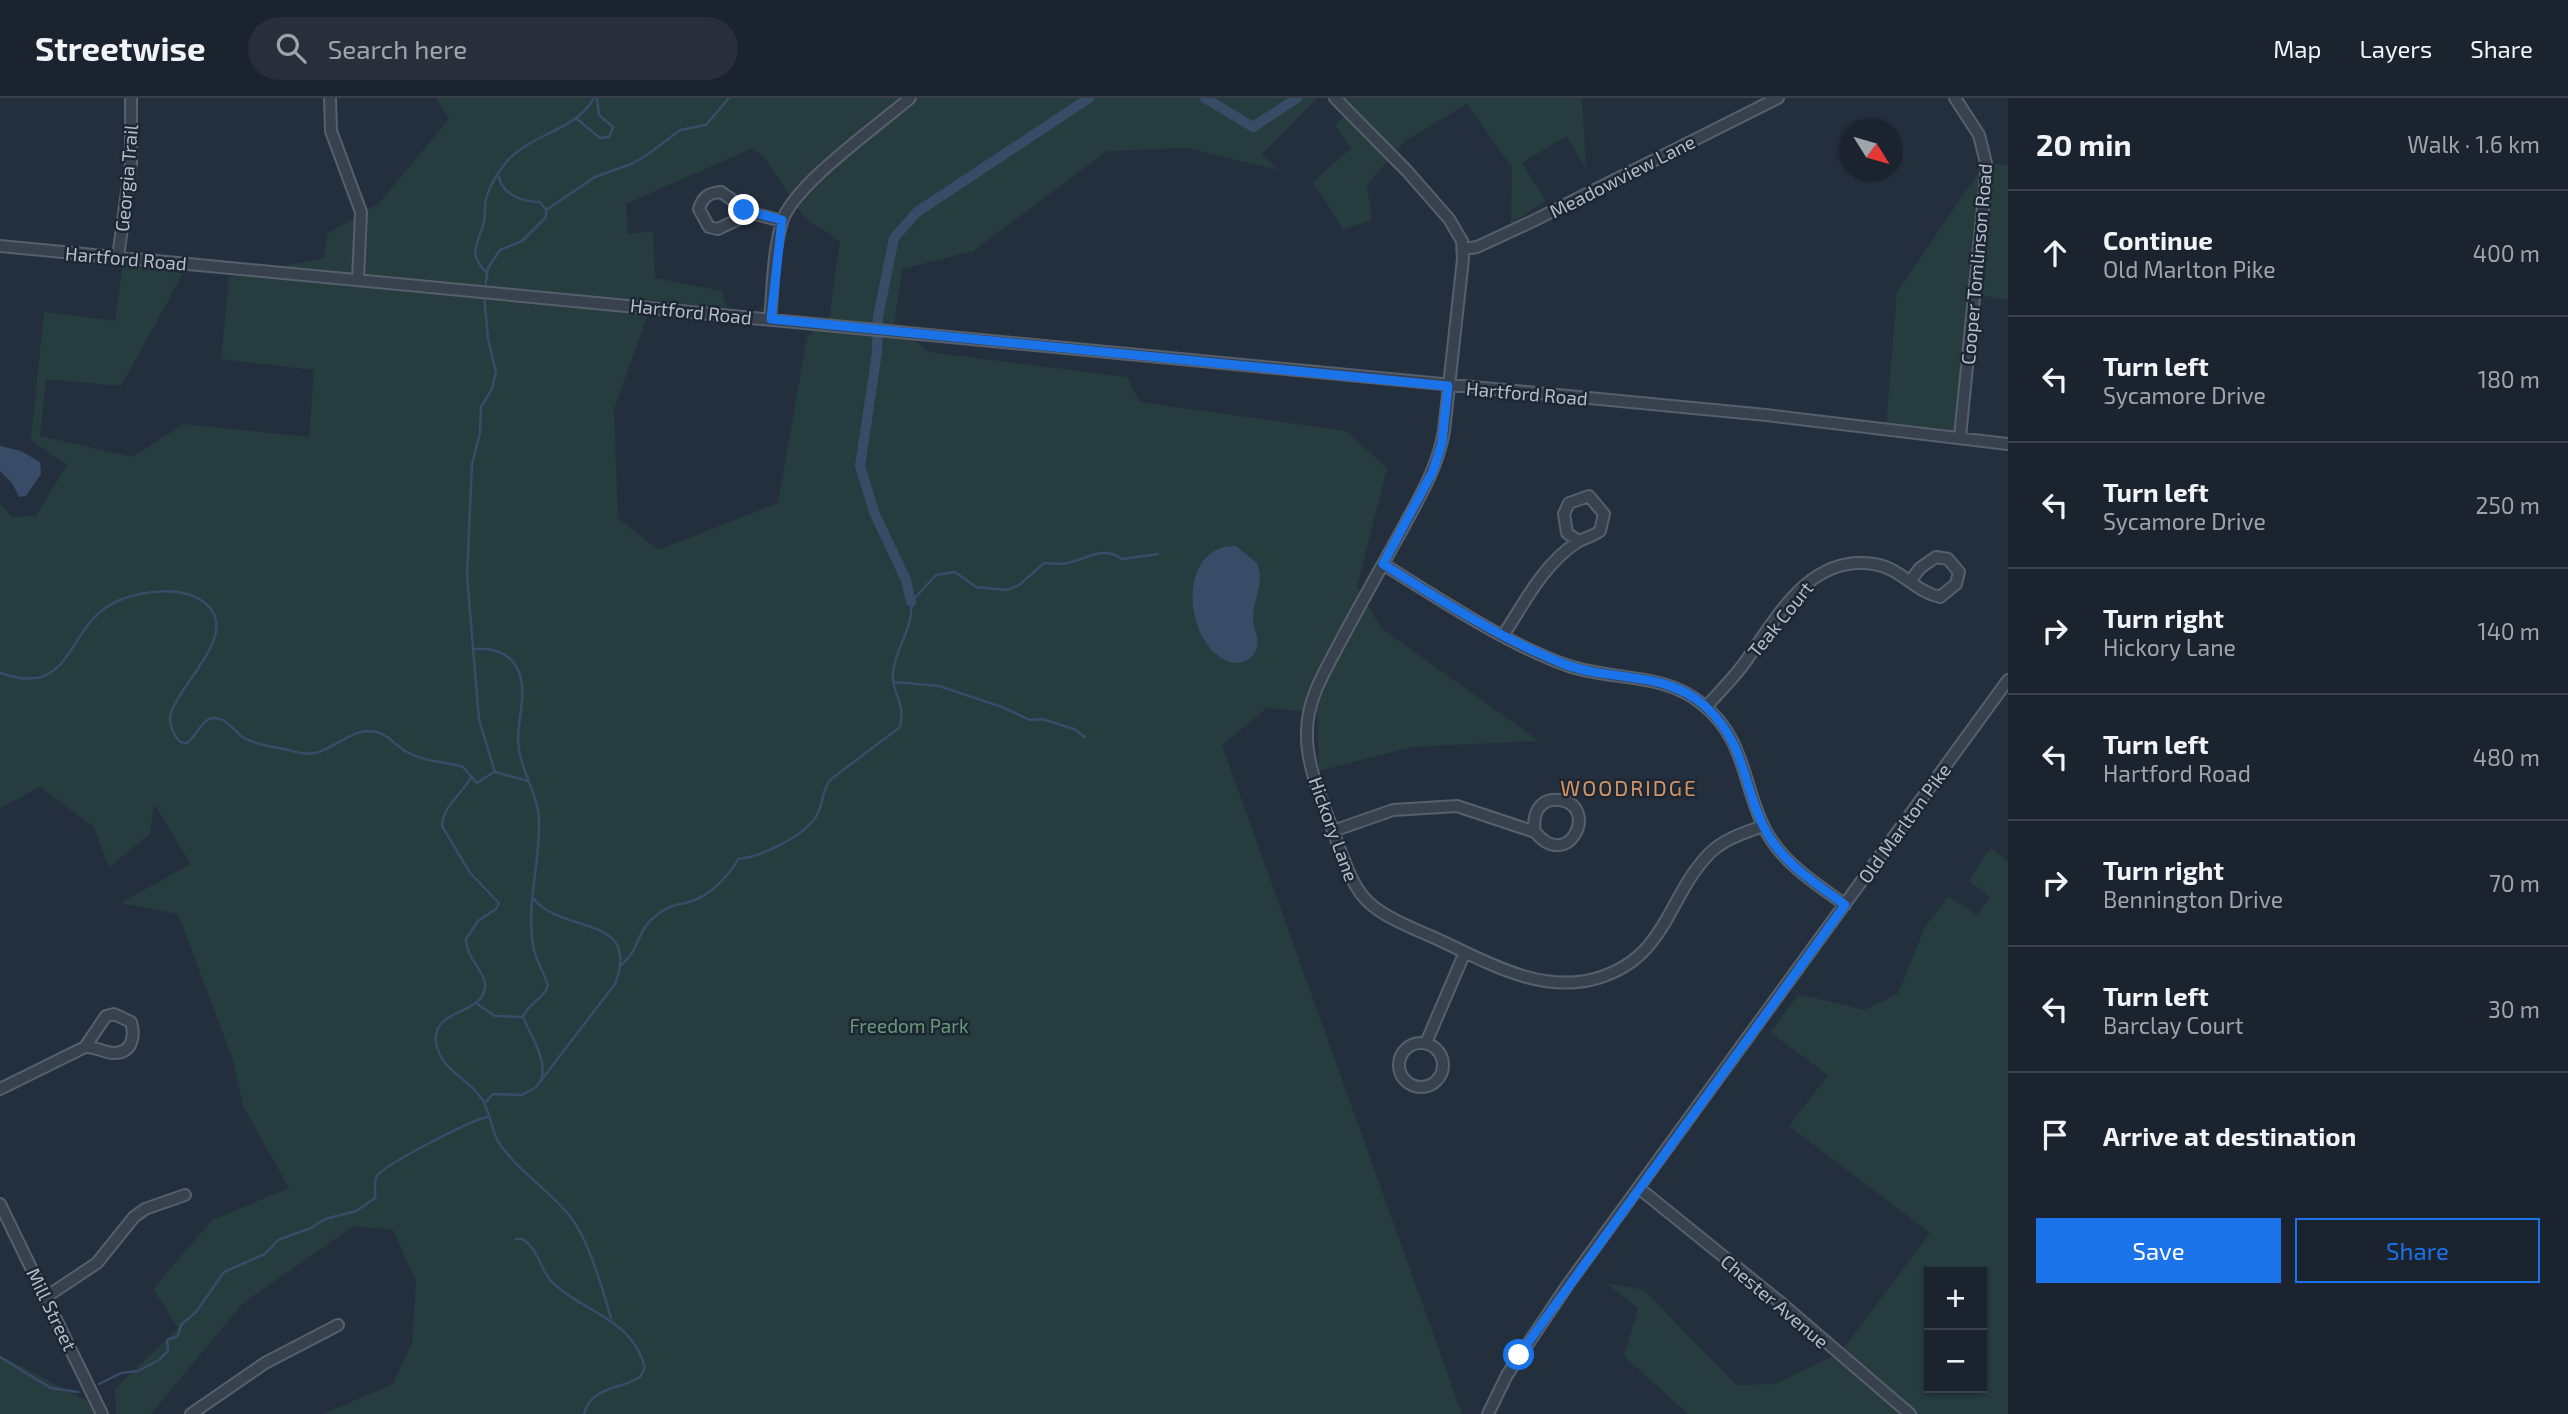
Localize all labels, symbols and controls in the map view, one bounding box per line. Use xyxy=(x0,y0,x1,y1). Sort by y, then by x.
search box xyxy=(248,17,738,80)
text: Streetwise xyxy=(35,28,206,68)
icon: search xyxy=(272,29,310,67)
text: Search here xyxy=(328,33,467,64)
text: Map xyxy=(2273,34,2321,63)
text: Layers xyxy=(2359,34,2432,63)
text: Share xyxy=(2470,34,2533,63)
north arrow xyxy=(1840,119,1903,182)
street label: Georgia Trail xyxy=(110,123,142,233)
text: 20 min xyxy=(2036,126,2132,162)
street label: Meadowview Lane xyxy=(1545,129,1699,223)
text: Walk · 1.6 km xyxy=(2407,130,2540,158)
street label: Cooper Tomlinson Road xyxy=(1956,162,1996,366)
route end xyxy=(728,194,759,225)
text: Continue xyxy=(2103,224,2213,255)
icon: ahead xyxy=(2036,234,2074,272)
text: 400 m xyxy=(2473,239,2540,267)
street label: Hartford Road xyxy=(64,241,188,275)
text: Old Marlton Pike xyxy=(2103,255,2276,283)
street label: Hartford Road xyxy=(629,293,753,329)
text: Turn left xyxy=(2103,350,2209,381)
icon: left xyxy=(2036,360,2074,398)
text: 180 m xyxy=(2478,365,2540,393)
street label: Hartford Road xyxy=(1465,376,1589,410)
text: Sycamore Drive xyxy=(2103,381,2266,409)
text: Turn left xyxy=(2103,476,2209,507)
icon: left xyxy=(2036,486,2074,524)
text: 250 m xyxy=(2476,491,2540,519)
text: Sycamore Drive xyxy=(2103,507,2266,535)
street label: Teak Court xyxy=(1743,577,1817,661)
text: Turn right xyxy=(2103,602,2224,633)
icon: right xyxy=(2036,612,2074,650)
text: 140 m xyxy=(2478,617,2540,645)
text: Hickory Lane xyxy=(2103,633,2236,661)
text: Turn left xyxy=(2103,728,2209,759)
icon: left xyxy=(2036,738,2074,776)
text: 480 m xyxy=(2473,743,2540,771)
street label: Old Marlton Pike xyxy=(1853,759,1955,887)
text: Hartford Road xyxy=(2103,759,2251,787)
street label: Hickory Lane xyxy=(1304,773,1364,885)
district label: WOODRIDGE xyxy=(1560,775,1698,800)
text: Turn right xyxy=(2103,854,2224,885)
icon: right xyxy=(2036,864,2074,902)
text: 70 m xyxy=(2489,869,2540,897)
text: Bennington Drive xyxy=(2103,885,2283,913)
text: Turn left xyxy=(2103,980,2209,1011)
icon: left xyxy=(2036,990,2074,1028)
text: 30 m xyxy=(2488,995,2540,1023)
text: Barclay Court xyxy=(2103,1011,2244,1039)
park label: Freedom Park xyxy=(849,1014,969,1037)
icon: arrive xyxy=(2036,1116,2074,1154)
text: Arrive at destination xyxy=(2103,1120,2356,1151)
button: Save xyxy=(2036,1218,2281,1283)
button: Share xyxy=(2295,1218,2540,1283)
street label: Chester Avenue xyxy=(1716,1249,1834,1353)
street label: Mill Street xyxy=(22,1264,82,1354)
map controls xyxy=(1924,1267,1987,1393)
button: + xyxy=(1924,1267,1987,1330)
button: − xyxy=(1924,1330,1987,1393)
route start xyxy=(1503,1339,1534,1370)

